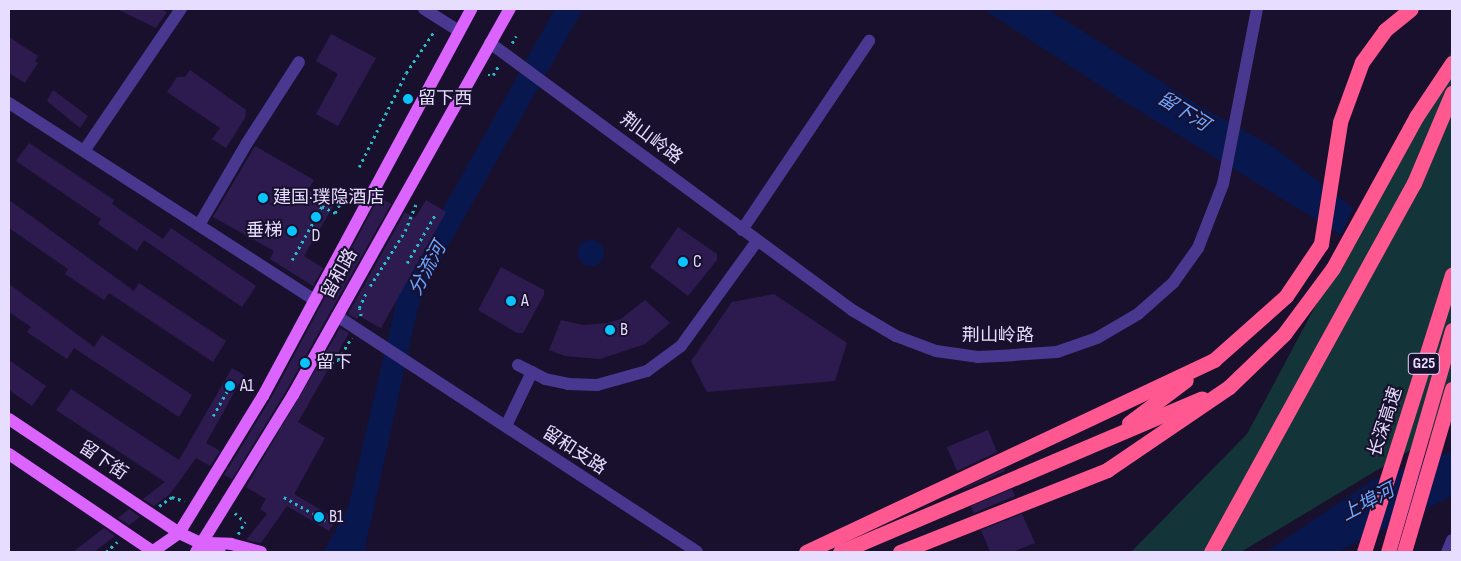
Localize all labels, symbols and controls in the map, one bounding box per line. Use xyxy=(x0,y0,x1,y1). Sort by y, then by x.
water label: 留下河 xyxy=(1153,87,1213,137)
place label: 留下西 xyxy=(418,88,472,110)
marker: 留下西 xyxy=(402,93,414,105)
street label: 荆山岭路 xyxy=(616,109,686,169)
place label: 建国·璞隐酒店 xyxy=(273,187,385,209)
marker: 建国·璞隐酒店 xyxy=(257,192,269,204)
marker: D xyxy=(310,211,322,223)
place label: 垂梯 xyxy=(246,220,282,242)
marker: 垂梯 xyxy=(286,225,298,237)
place label: D xyxy=(312,225,320,247)
water label: 分流河 xyxy=(405,238,451,300)
street label: 留和路 xyxy=(317,245,363,303)
place label: C xyxy=(693,251,702,273)
marker: C xyxy=(677,256,689,268)
place label: A xyxy=(521,290,529,312)
marker: A xyxy=(505,295,517,307)
place label: B xyxy=(620,319,628,341)
marker: B xyxy=(604,324,616,336)
street label: 荆山岭路 xyxy=(962,325,1034,347)
road number: G25 xyxy=(1408,350,1440,378)
place label: 留下 xyxy=(316,352,352,374)
marker: 留下 xyxy=(298,356,312,370)
place label: A1 xyxy=(240,375,254,397)
marker: A1 xyxy=(224,380,236,392)
street label: 长深高速 xyxy=(1365,384,1407,460)
street label: 留和支路 xyxy=(538,422,610,480)
street label: 留下街 xyxy=(75,437,131,485)
water label: 上埠河 xyxy=(1337,480,1399,526)
place label: B1 xyxy=(329,506,343,528)
marker: B1 xyxy=(313,511,325,523)

